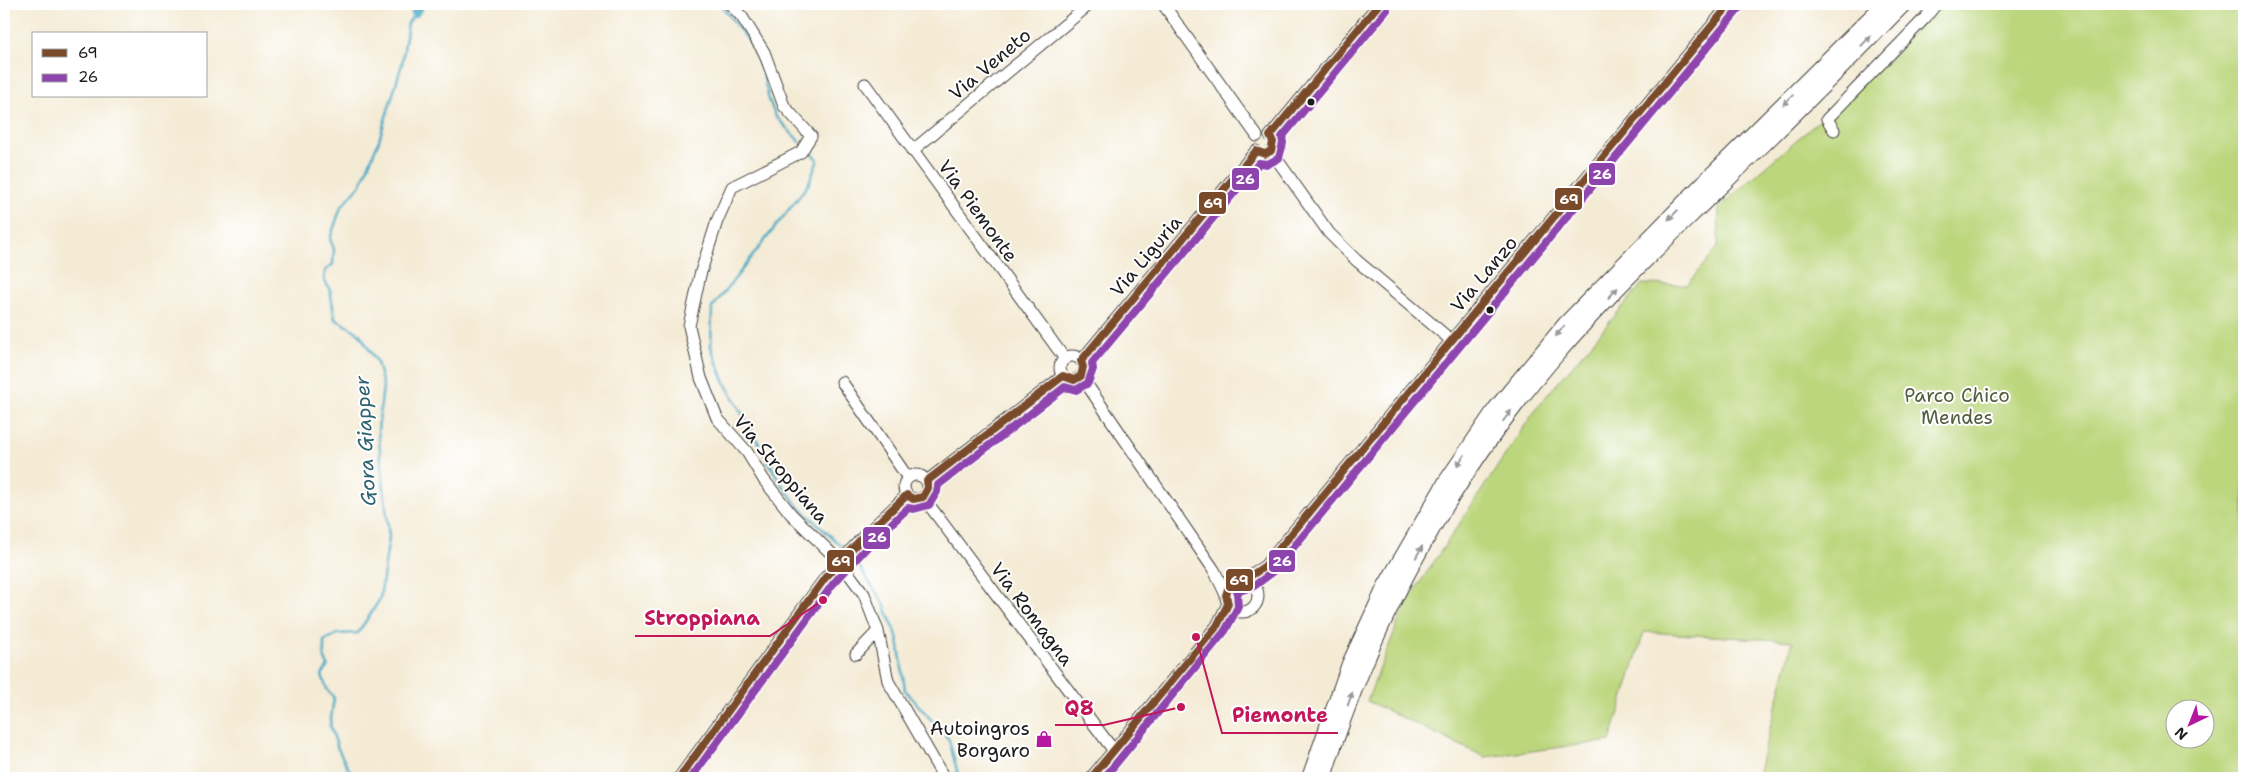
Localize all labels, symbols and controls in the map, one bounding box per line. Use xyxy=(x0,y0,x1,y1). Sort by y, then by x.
street label: Via Veneto xyxy=(944,22,1036,106)
legend xyxy=(32,32,208,98)
one-way arrow xyxy=(1860,36,1872,48)
text: 69 xyxy=(78,43,98,63)
text: 26 xyxy=(78,67,98,87)
one-way arrow xyxy=(1782,94,1794,106)
unlabelled marker xyxy=(1306,97,1316,107)
street label: Via Piemonte xyxy=(932,155,1024,267)
line badge: 26 xyxy=(1588,162,1616,186)
text: 26 xyxy=(1592,165,1612,183)
line badge: 26 xyxy=(1231,167,1260,191)
text: 26 xyxy=(1235,170,1255,188)
line badge: 69 xyxy=(1554,187,1583,211)
text: 69 xyxy=(1559,190,1579,208)
line badge: 69 xyxy=(1198,191,1227,215)
text: 69 xyxy=(1203,194,1223,212)
one-way arrow xyxy=(1667,208,1679,220)
street label: Via Liguria xyxy=(1105,210,1187,302)
street label: Via Lanzo xyxy=(1445,231,1523,317)
one-way arrow xyxy=(1607,287,1619,299)
unlabelled marker xyxy=(1485,305,1495,315)
one-way arrow xyxy=(1554,325,1565,338)
water label: Gora Giapper xyxy=(349,375,381,507)
park label: Parco Chico Mendes xyxy=(1904,383,2010,430)
street label: Via Stroppiana xyxy=(728,409,834,529)
one-way arrow xyxy=(1502,410,1513,423)
one-way arrow xyxy=(1456,453,1466,467)
line badge: 26 xyxy=(862,526,891,550)
text: 26 xyxy=(867,528,887,546)
one-way arrow xyxy=(1414,545,1423,559)
line badge: 69 xyxy=(826,549,855,573)
line badge: 26 xyxy=(1268,549,1296,573)
text: 69 xyxy=(831,552,851,570)
text: 26 xyxy=(1272,552,1292,570)
street label: Via Romagna xyxy=(985,557,1079,671)
line badge: 69 xyxy=(1225,568,1254,592)
text: 69 xyxy=(1229,571,1249,589)
callout: Stroppiana xyxy=(635,601,770,636)
text: Stroppiana xyxy=(644,605,760,631)
callout: Q8 xyxy=(1055,690,1104,725)
one-way arrow xyxy=(1346,691,1354,706)
text: Q8 xyxy=(1064,695,1094,721)
callout: Piemonte xyxy=(1222,698,1338,733)
north arrow xyxy=(2166,700,2216,750)
text: Piemonte xyxy=(1232,702,1328,728)
place label: Autoingros Borgaro xyxy=(930,716,1030,763)
text: N xyxy=(2171,723,2191,744)
shop icon: Autoingros Borgaro xyxy=(1034,729,1054,749)

